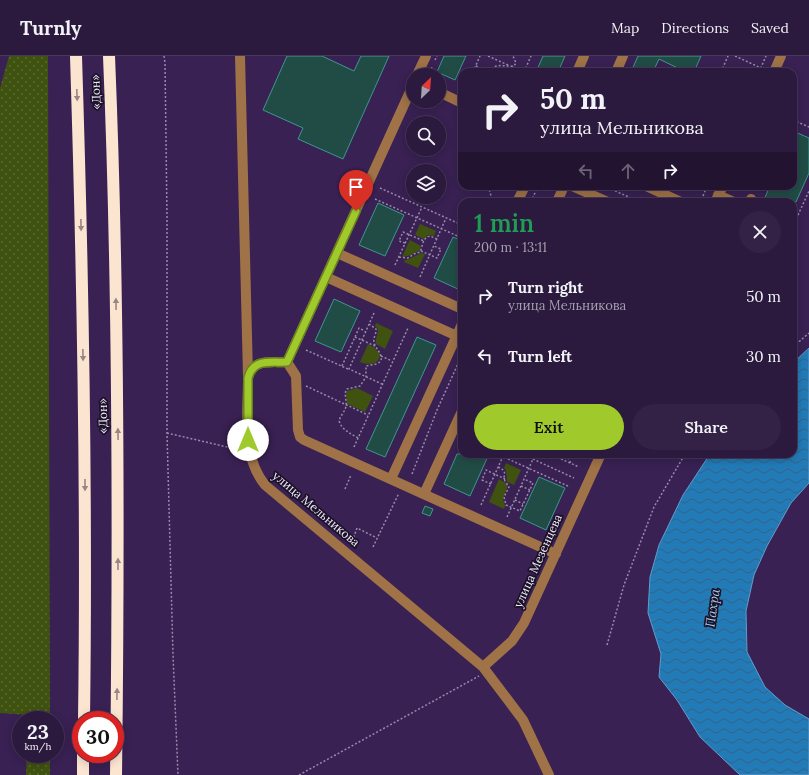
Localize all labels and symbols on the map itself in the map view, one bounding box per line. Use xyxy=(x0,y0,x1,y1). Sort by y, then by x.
north arrow xyxy=(406,68,446,108)
street label: «Дон» xyxy=(87,74,104,110)
one-way arrow xyxy=(74,89,81,101)
pin xyxy=(339,170,373,211)
one-way arrow xyxy=(78,219,85,231)
one-way arrow xyxy=(113,297,119,310)
one-way arrow xyxy=(80,349,86,362)
street label: «Дон» xyxy=(95,398,110,434)
position arrow xyxy=(227,419,269,461)
one-way arrow xyxy=(115,427,121,440)
street label: улица Мельникова xyxy=(270,468,363,549)
one-way arrow xyxy=(81,479,88,491)
street label: улица Мезенцева xyxy=(510,512,565,610)
one-way arrow xyxy=(115,557,121,570)
water label: Пахра xyxy=(701,587,724,628)
one-way arrow xyxy=(114,687,120,700)
speed limit sign: 30 xyxy=(72,711,124,763)

